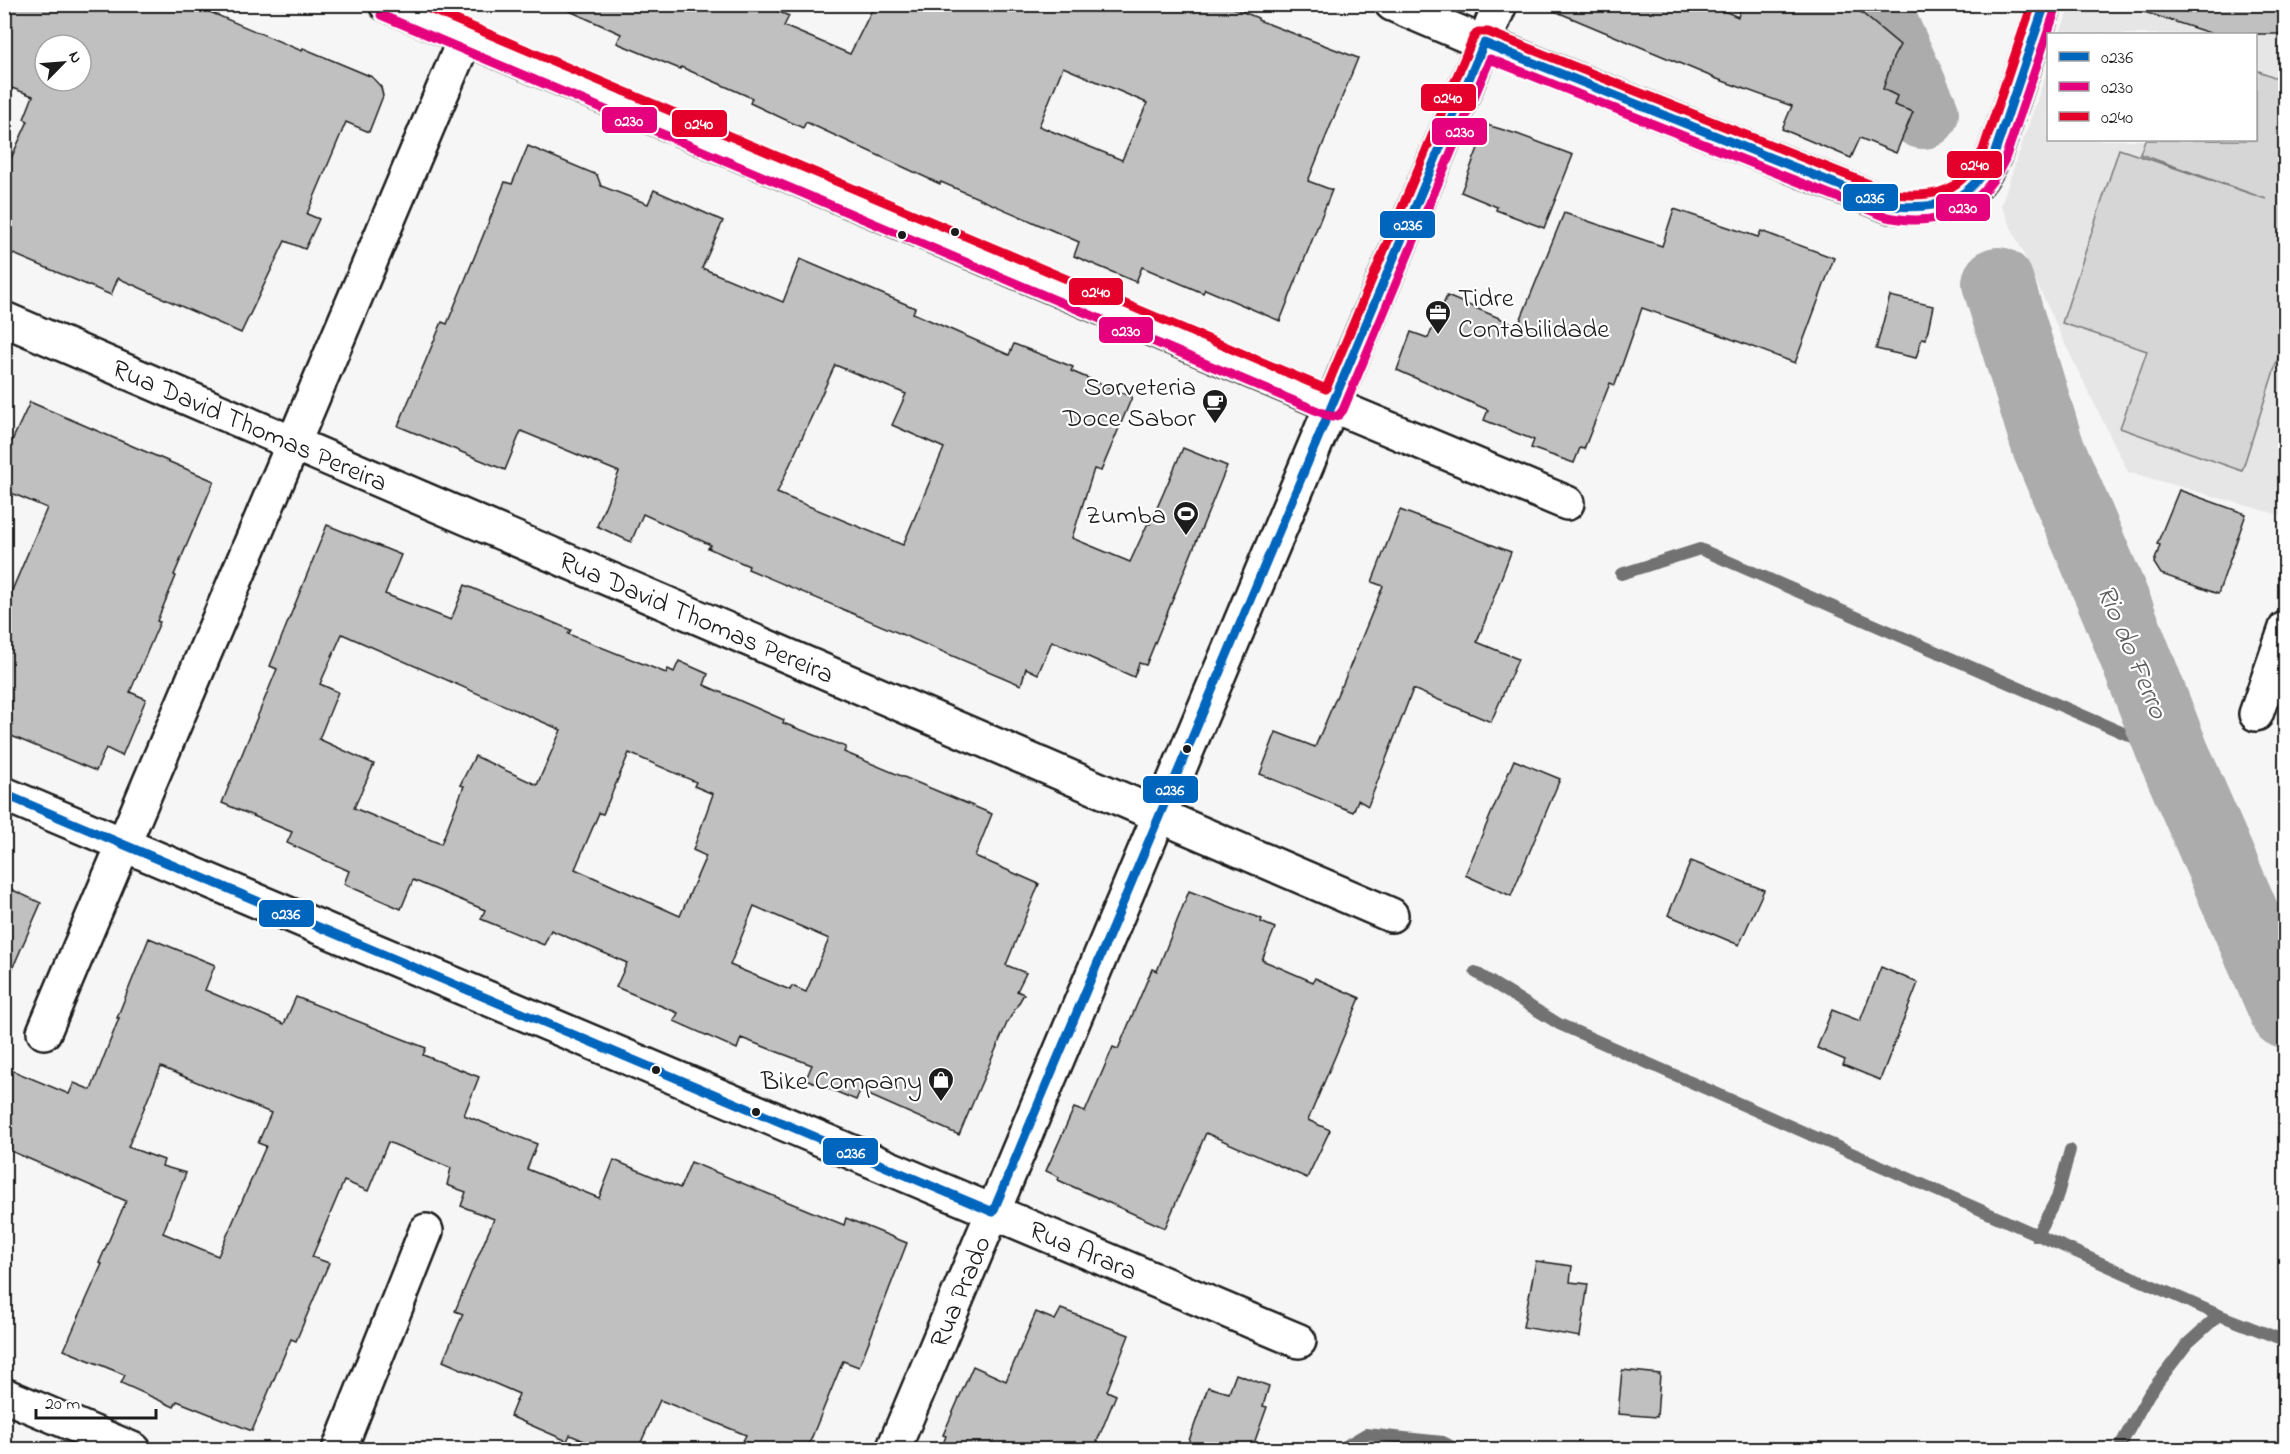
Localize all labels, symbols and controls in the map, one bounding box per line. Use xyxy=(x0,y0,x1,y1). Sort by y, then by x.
north arrow xyxy=(33,33,93,93)
legend xyxy=(2047,33,2257,141)
text: 0236 xyxy=(2101,46,2133,72)
text: N xyxy=(62,48,88,68)
text: 0230 xyxy=(2101,76,2133,102)
line badge: 0240 xyxy=(1420,83,1477,112)
text: 0240 xyxy=(1433,87,1462,111)
line badge: 0230 xyxy=(601,106,658,134)
text: 0240 xyxy=(2101,106,2133,132)
line badge: 0240 xyxy=(671,109,728,138)
text: 0230 xyxy=(614,110,643,134)
text: 0240 xyxy=(684,113,713,137)
line badge: 0230 xyxy=(1431,117,1488,146)
text: 0230 xyxy=(1445,121,1474,145)
line badge: 0240 xyxy=(1946,150,2003,179)
text: 0240 xyxy=(1960,154,1989,178)
line badge: 0236 xyxy=(1842,183,1899,212)
text: 0236 xyxy=(1855,187,1885,211)
line badge: 0230 xyxy=(1935,193,1991,222)
text: 0230 xyxy=(1948,197,1977,221)
line badge: 0236 xyxy=(1379,210,1436,239)
text: 0236 xyxy=(1393,214,1423,238)
unlabelled marker xyxy=(949,226,961,238)
unlabelled marker xyxy=(896,229,908,241)
line badge: 0240 xyxy=(1068,277,1124,306)
place label: Tidre Contabilidade xyxy=(1458,280,1610,350)
text: 0240 xyxy=(1081,281,1110,305)
office icon: Tidre Contabilidade xyxy=(1423,298,1453,336)
line badge: 0230 xyxy=(1098,316,1154,344)
text: 0230 xyxy=(1111,320,1140,344)
street label: Rua David Thomas Pereira xyxy=(105,351,393,503)
place label: Sorveteria Doce Sabor xyxy=(1062,369,1197,439)
cafe icon: Sorveteria Doce Sabor xyxy=(1200,387,1230,425)
place label: Zumba xyxy=(1086,497,1166,536)
sports icon: Zumba xyxy=(1171,499,1201,537)
street label: Rua David Thomas Pereira xyxy=(552,543,840,695)
water label: Rio do Ferro xyxy=(2084,579,2178,727)
unlabelled marker xyxy=(1181,743,1193,755)
line badge: 0236 xyxy=(1142,775,1199,804)
text: 0236 xyxy=(1155,779,1185,803)
line badge: 0236 xyxy=(258,899,315,928)
text: 0236 xyxy=(271,903,301,927)
place label: Bike Company xyxy=(760,1063,922,1102)
unlabelled marker xyxy=(650,1064,662,1076)
shop icon: Bike Company xyxy=(926,1065,956,1103)
unlabelled marker xyxy=(750,1106,762,1118)
line badge: 0236 xyxy=(822,1137,879,1166)
text: 0236 xyxy=(836,1142,866,1166)
street label: Rua Arara xyxy=(1022,1212,1143,1293)
street label: Rua Prado xyxy=(921,1230,1003,1354)
scale bar xyxy=(36,1382,156,1420)
text: 20 m xyxy=(45,1392,80,1418)

